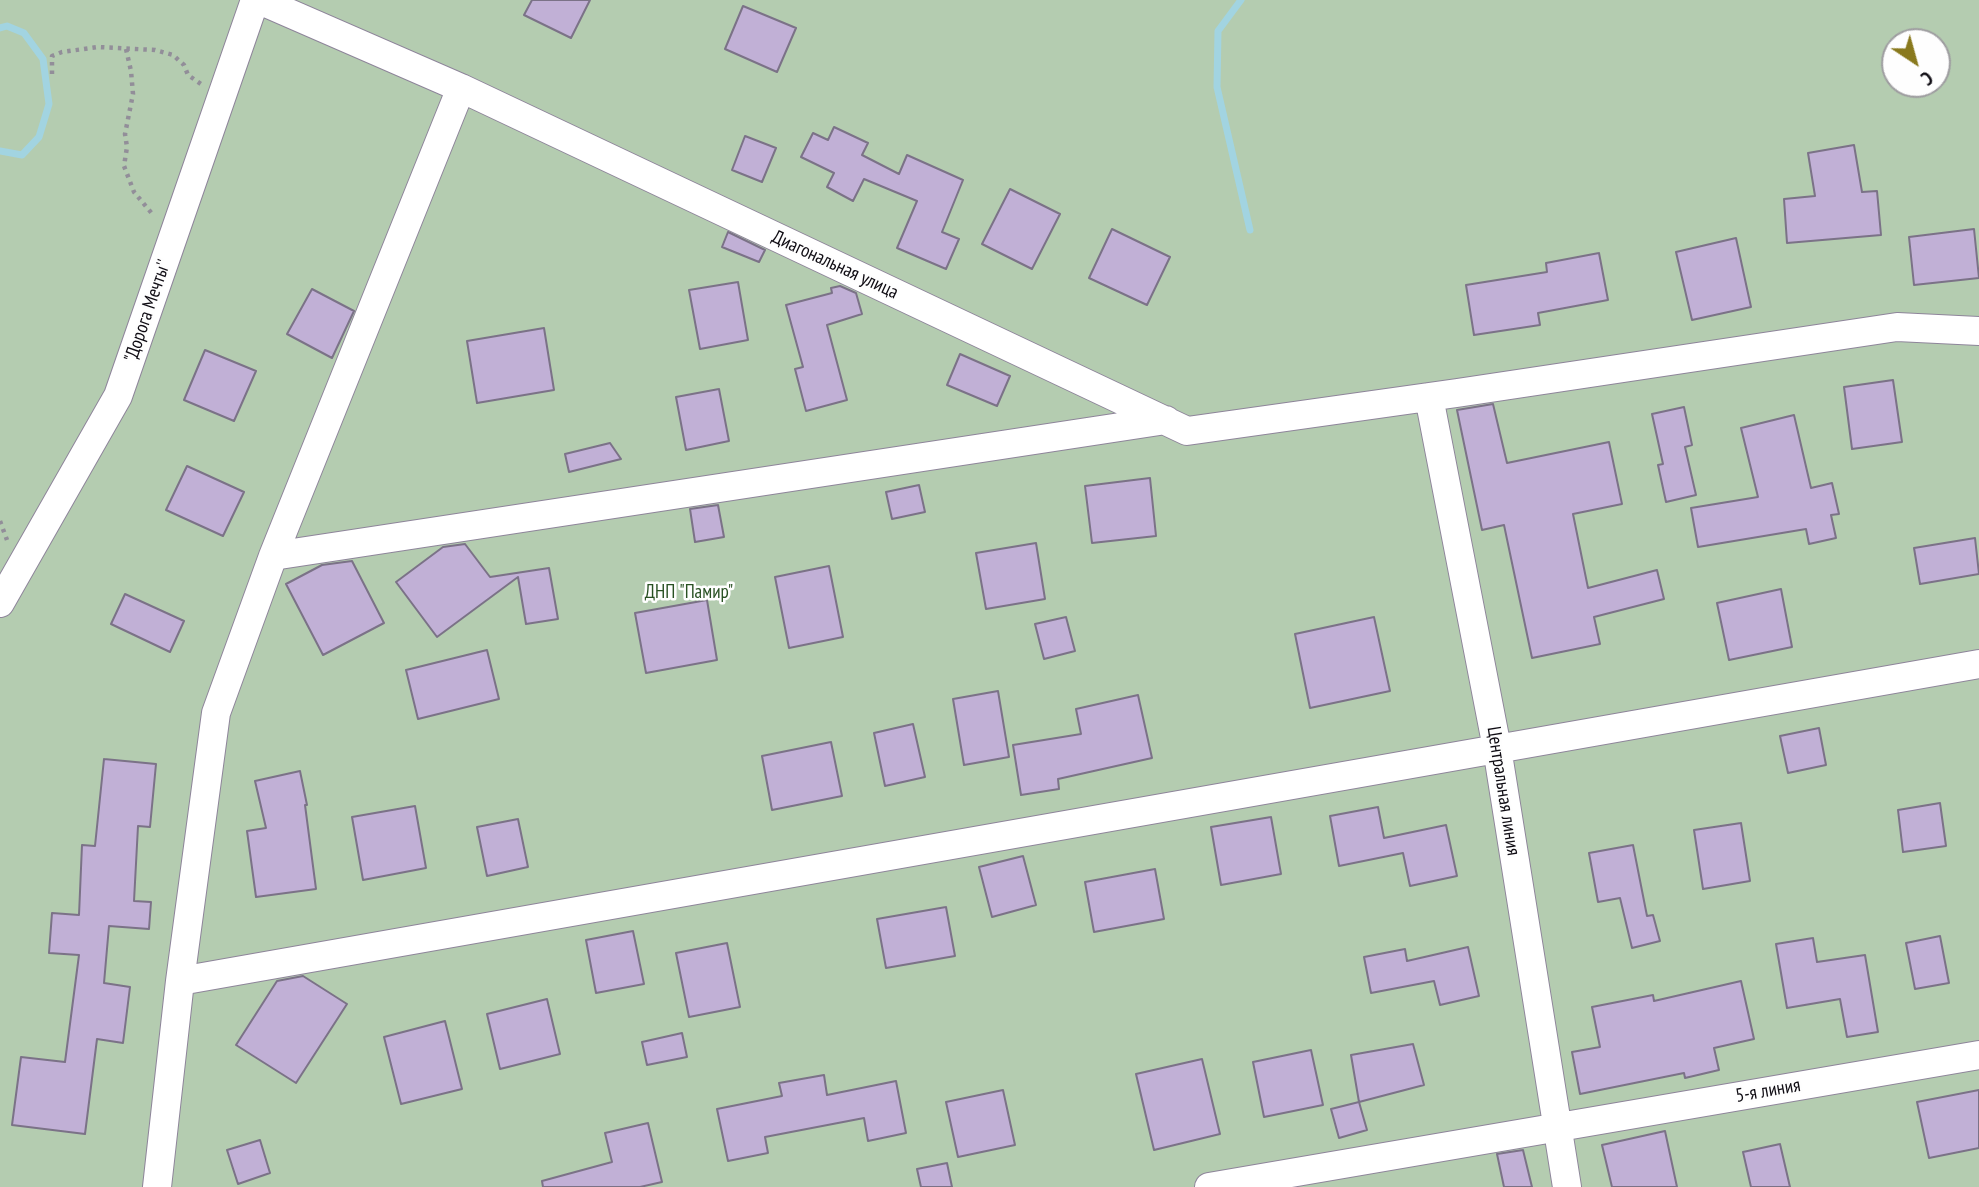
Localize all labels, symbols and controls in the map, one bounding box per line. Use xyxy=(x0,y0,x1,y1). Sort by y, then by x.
north arrow xyxy=(1881,28,1951,98)
text: С xyxy=(1917,66,1938,91)
street label: Диагональная улица xyxy=(768,226,902,304)
street label: "Дорога Мечты'' xyxy=(120,257,176,365)
park label: ДНП "Памир" xyxy=(645,582,733,604)
street label: Центральная линия xyxy=(1482,725,1524,857)
street label: 5-я линия xyxy=(1734,1074,1802,1108)

